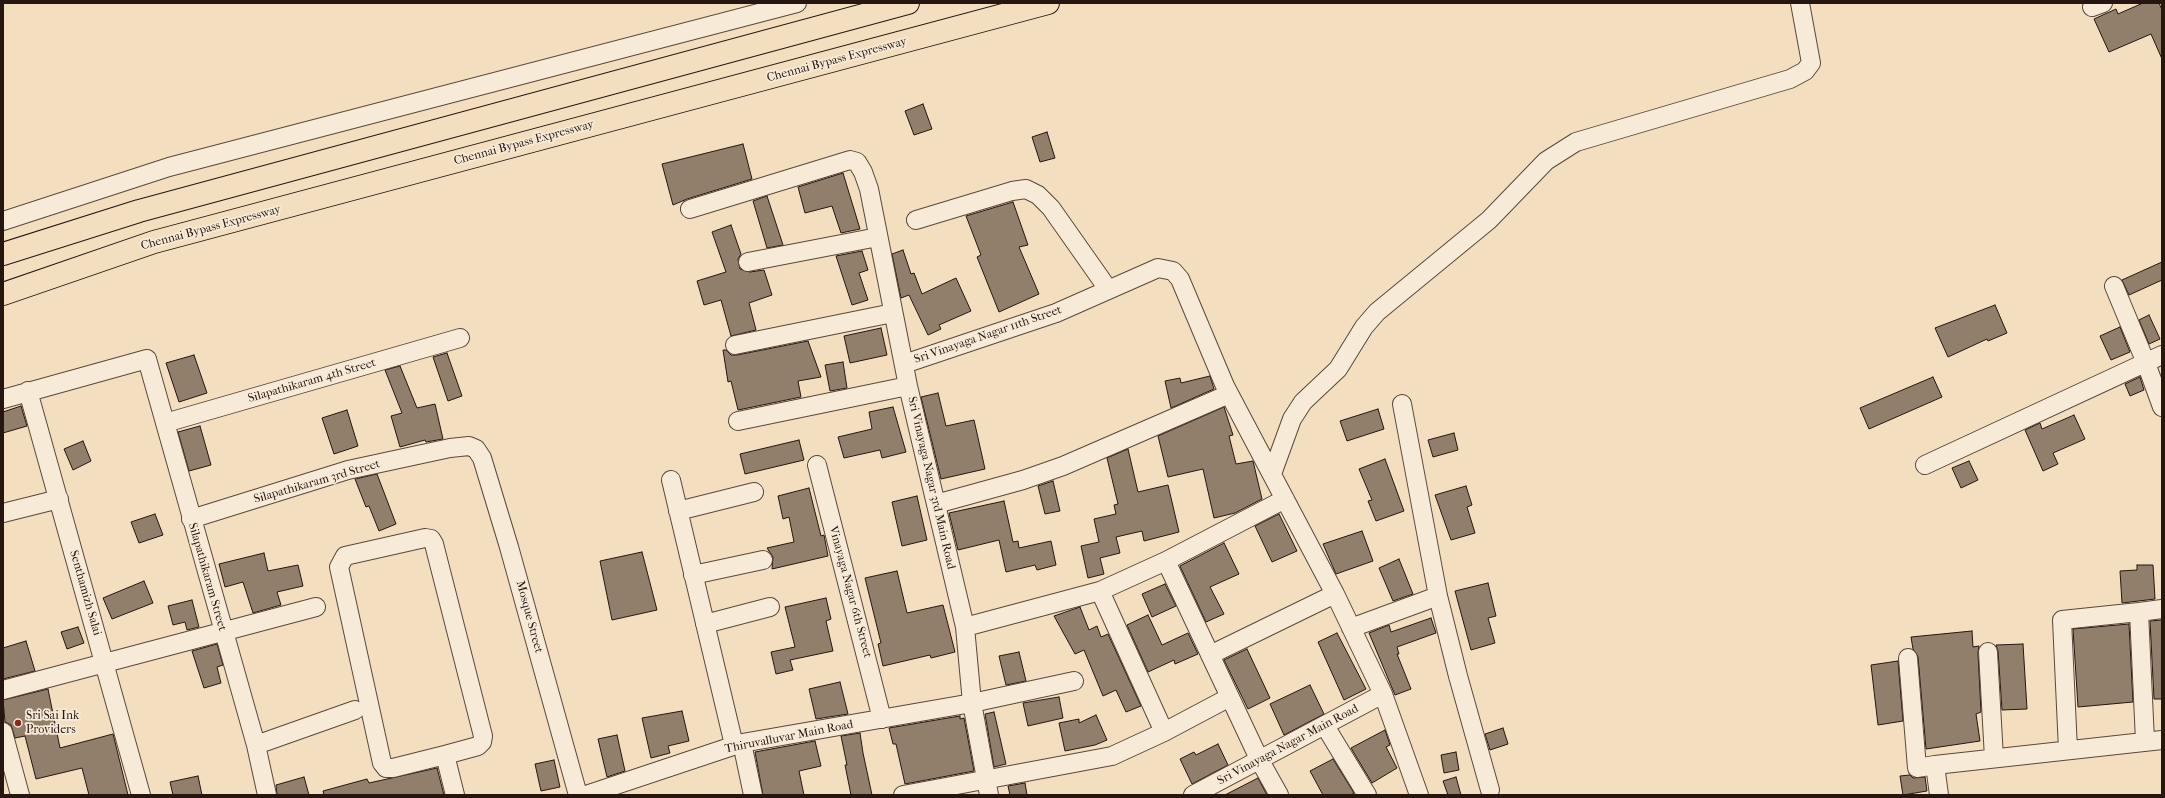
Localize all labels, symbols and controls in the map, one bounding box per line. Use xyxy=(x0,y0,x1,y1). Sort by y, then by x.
street label: Chennai Bypass Expressway xyxy=(765,34,909,86)
street label: Chennai Bypass Expressway xyxy=(452,117,596,169)
street label: Chennai Bypass Expressway xyxy=(139,202,283,254)
street label: Sri Vinayaga Nagar 11th Street xyxy=(912,303,1064,367)
street label: Silapathikaram 4th Street xyxy=(246,356,378,406)
street label: Sri Vinayaga Nagar 3rd Main Road xyxy=(904,395,958,571)
street label: Silapathikaram 3rd Street xyxy=(252,457,382,507)
street label: Silapathikaram Street xyxy=(185,521,229,633)
street label: Vinayaga Nagar 6th Street xyxy=(825,525,875,659)
street label: Senthamizh Salai xyxy=(66,549,104,637)
street label: Mosque Street xyxy=(512,579,546,655)
street label: Sri Vinayaga Nagar Main Road xyxy=(1215,702,1361,788)
place label: Sri Sai Ink Providers xyxy=(26,709,79,737)
street label: Thiruvalluvar Main Road xyxy=(724,717,854,757)
marker: Sri Sai Ink Providers xyxy=(13,718,23,728)

